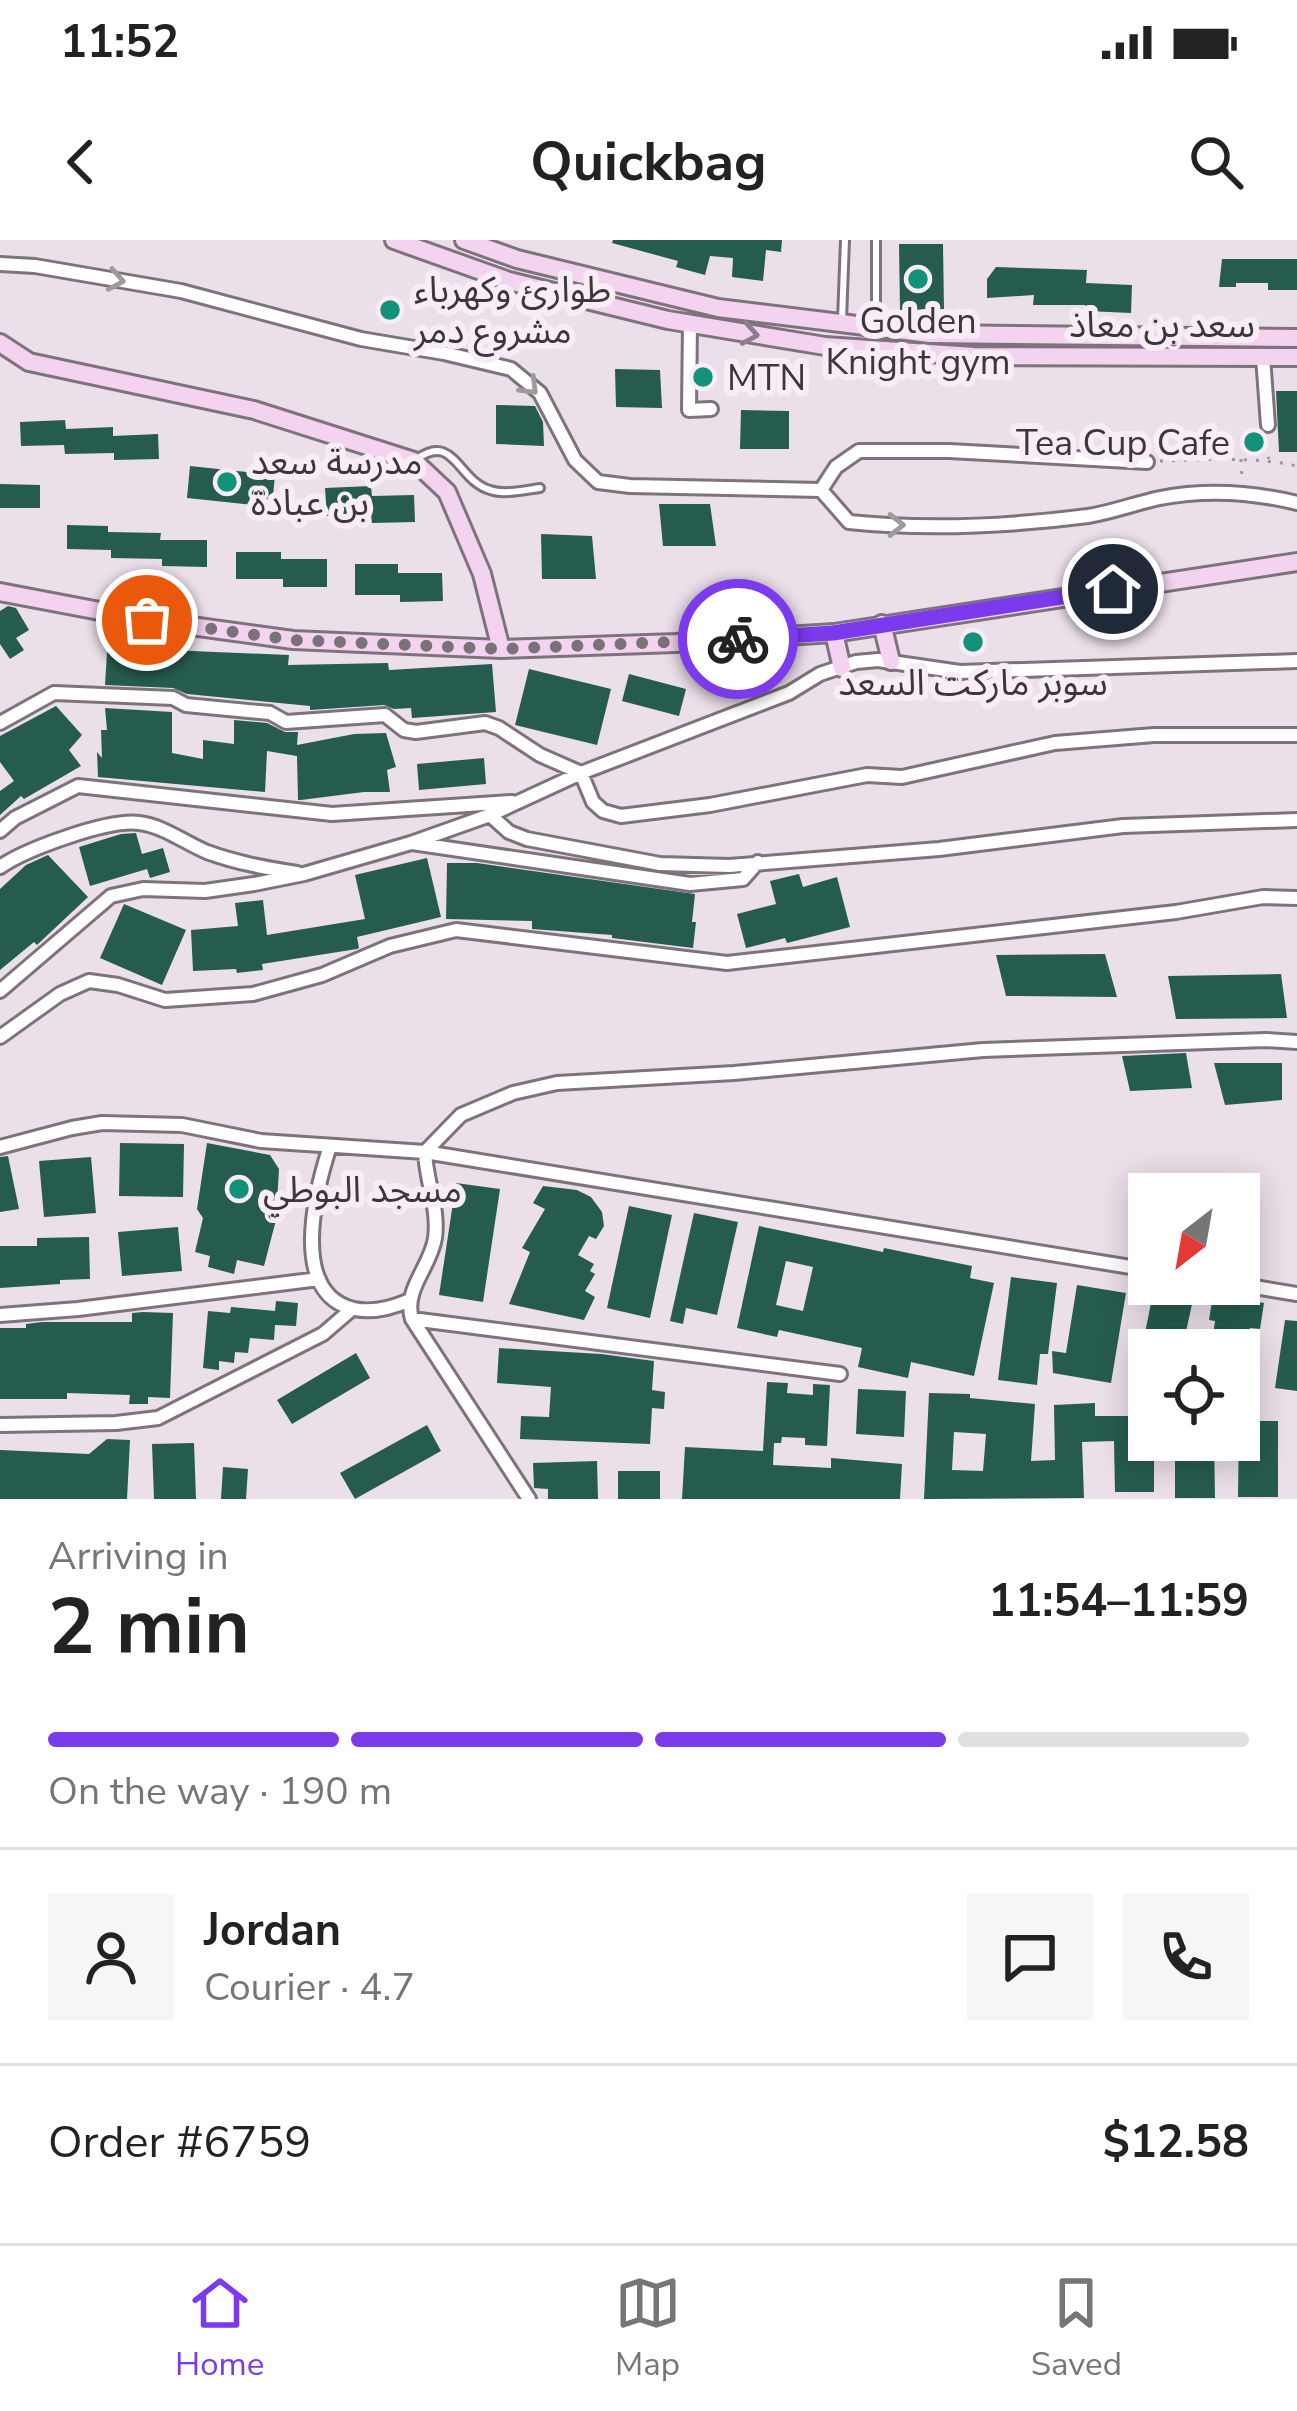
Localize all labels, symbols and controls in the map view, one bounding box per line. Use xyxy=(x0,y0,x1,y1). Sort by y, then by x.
text: 11:52 xyxy=(60,12,179,73)
text: Quickbag xyxy=(530,125,767,199)
icon: back xyxy=(48,129,114,195)
icon: search xyxy=(1183,129,1249,195)
one-way arrow xyxy=(105,266,125,291)
place label: طوارئ وكهرباء مشروع دمر xyxy=(413,266,611,357)
marker: Golden Knight gym xyxy=(905,266,931,292)
marker: طوارئ وكهرباء مشروع دمر xyxy=(377,297,403,323)
place label: Golden Knight gym xyxy=(825,297,1011,387)
street label: سعد بن معاذ xyxy=(1069,301,1255,350)
one-way arrow xyxy=(740,320,760,346)
place label: MTN xyxy=(727,354,806,403)
marker: MTN xyxy=(690,364,716,390)
one-way arrow xyxy=(516,373,538,395)
place label: Tea Cup Cafe xyxy=(1016,419,1230,468)
marker: Tea Cup Cafe xyxy=(1241,429,1267,455)
place label: مدرسة سعد بن عبادة xyxy=(251,438,422,528)
marker: مدرسة سعد بن عبادة xyxy=(214,469,240,495)
one-way arrow xyxy=(888,512,906,538)
pin xyxy=(1062,538,1164,640)
icon: home xyxy=(1080,556,1146,622)
pin xyxy=(96,569,198,671)
courier xyxy=(678,579,798,699)
icon: bag xyxy=(114,587,180,653)
icon: bike xyxy=(705,606,771,672)
marker: سوبر ماركت السعد xyxy=(960,629,986,655)
place label: سوبر ماركت السعد xyxy=(838,659,1108,708)
place label: مسجد البوطي xyxy=(263,1166,462,1217)
north arrow xyxy=(1128,1173,1260,1305)
map controls xyxy=(1128,1173,1260,1461)
marker: مسجد البوطي xyxy=(226,1176,252,1202)
button: locate xyxy=(1128,1329,1260,1461)
text: Arriving in xyxy=(48,1530,229,1583)
text: 11:54–11:59 xyxy=(988,1571,1249,1632)
text: 2 min xyxy=(48,1574,250,1681)
text: On the way · 190 m xyxy=(48,1765,392,1818)
button: person xyxy=(48,1894,174,2020)
button: chat xyxy=(967,1894,1093,2020)
button: phone xyxy=(1123,1894,1249,2020)
text: Jordan xyxy=(204,1900,341,1961)
text: Courier · 4.7 xyxy=(204,1961,415,2014)
text: Order #6759 xyxy=(48,2112,311,2173)
text: $12.58 xyxy=(1103,2112,1249,2173)
tab: Home xyxy=(175,2270,264,2387)
tab: Map xyxy=(615,2270,681,2387)
tab: Saved xyxy=(1031,2270,1122,2387)

